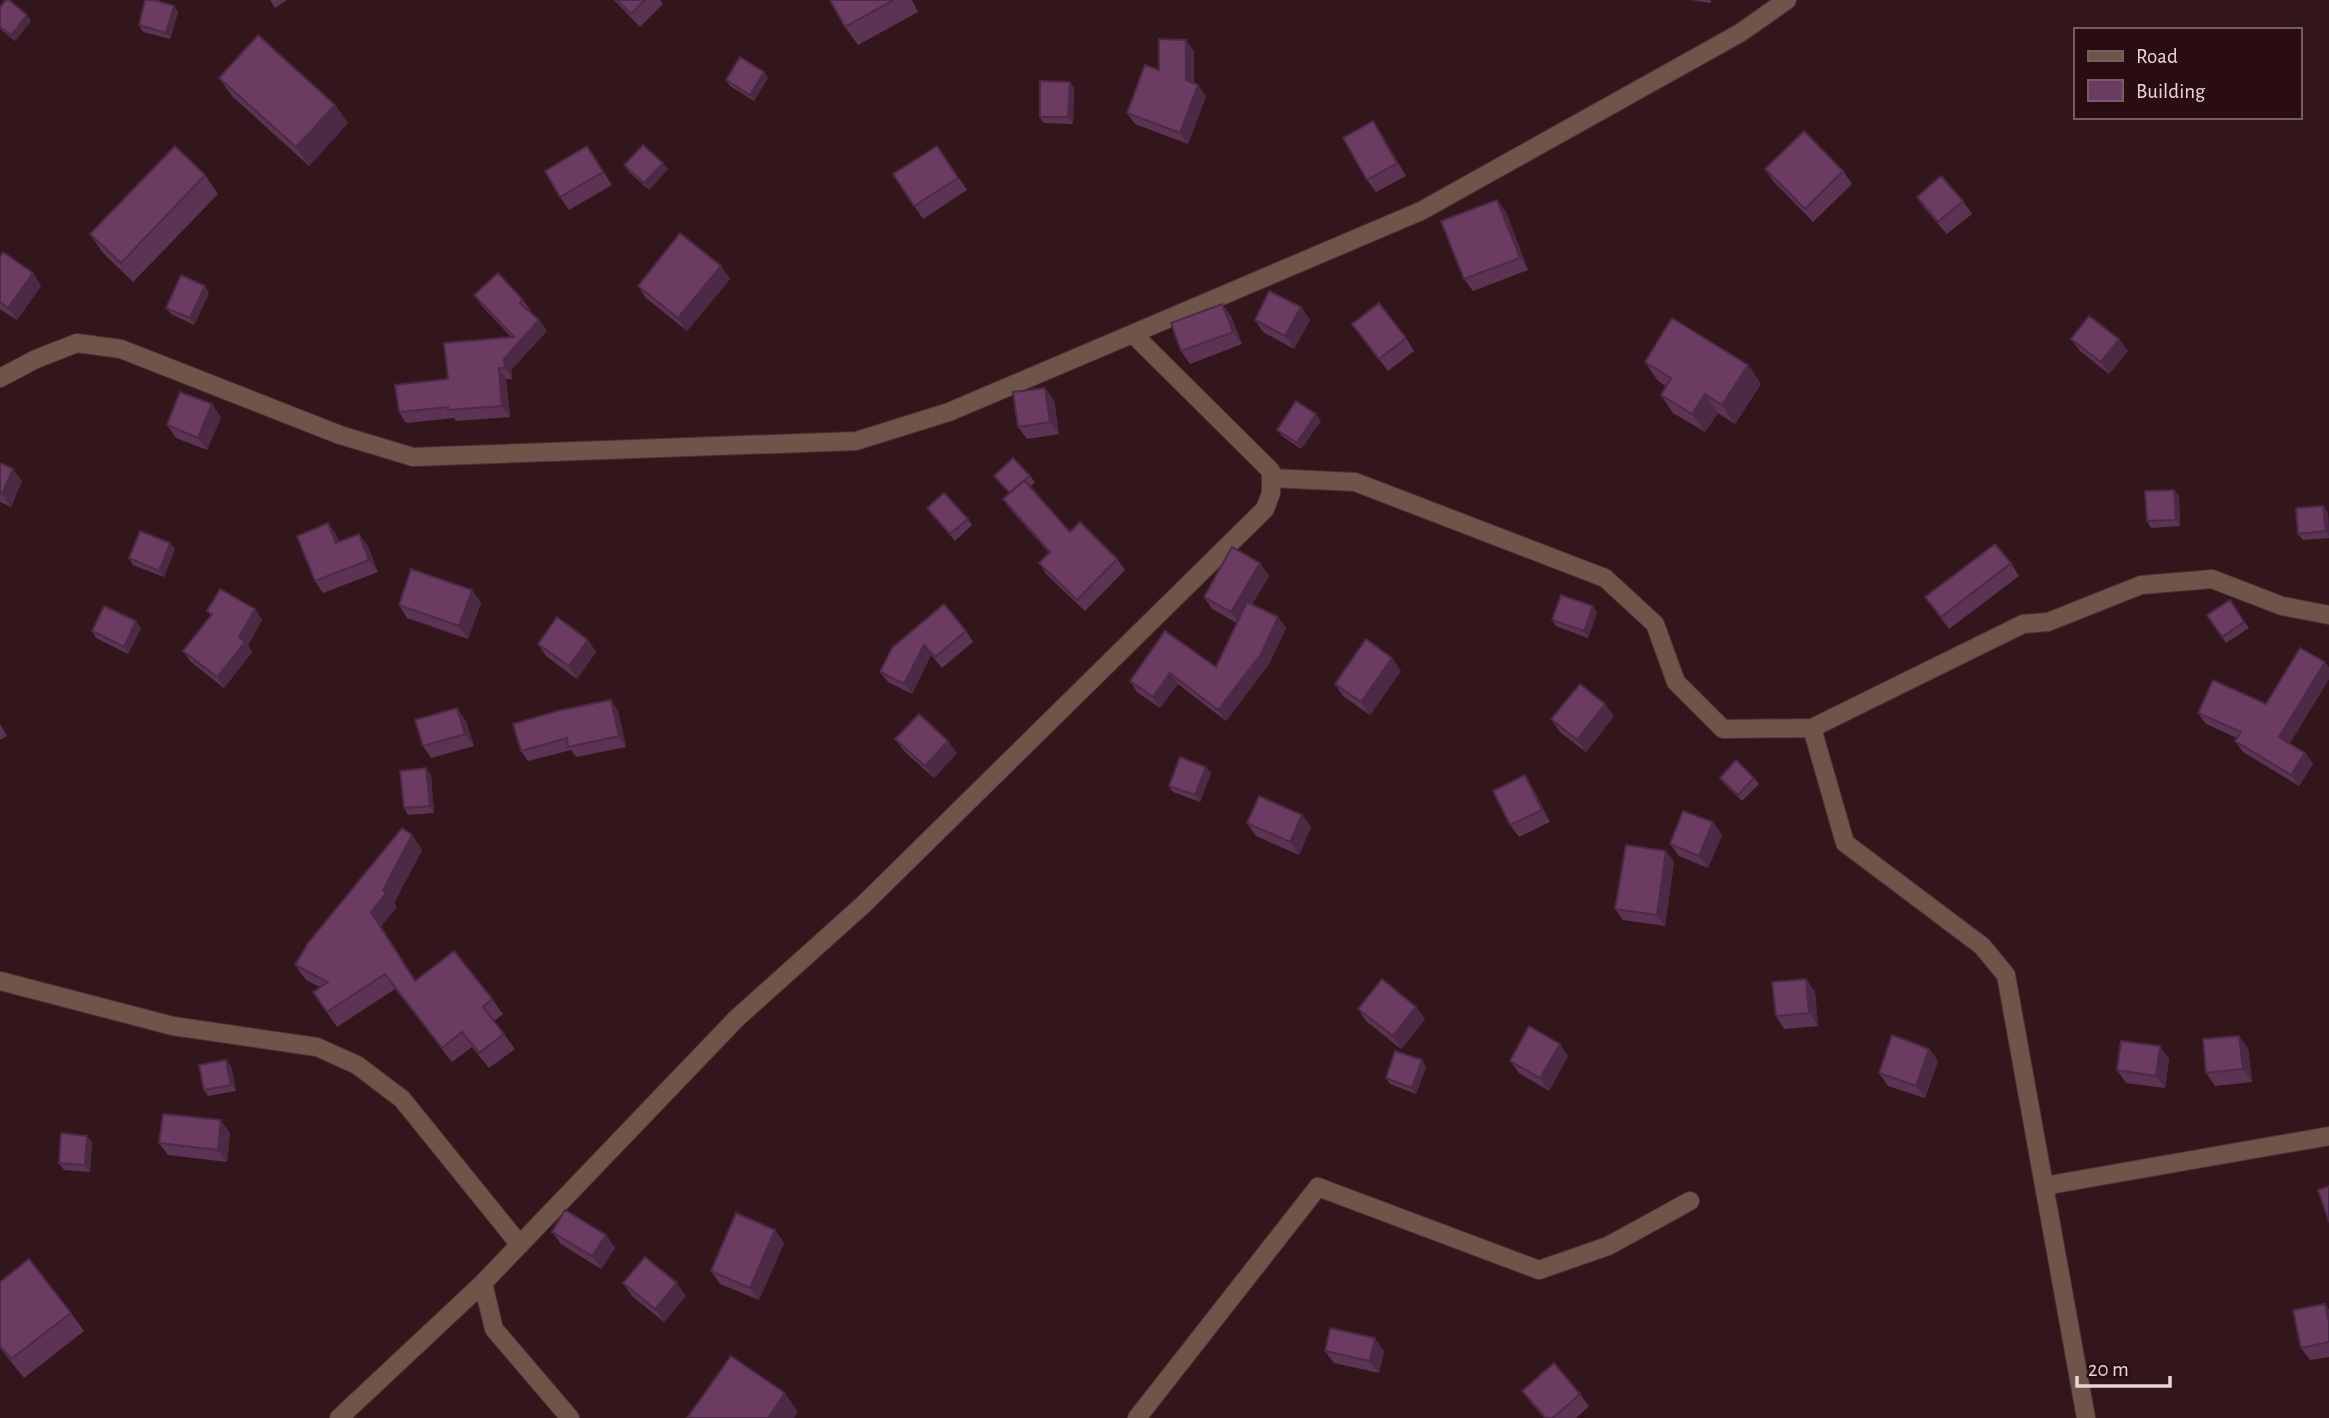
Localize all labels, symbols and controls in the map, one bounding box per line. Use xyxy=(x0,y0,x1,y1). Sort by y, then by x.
legend xyxy=(2074,28,2301,119)
text: Road xyxy=(2136,46,2178,67)
text: Building xyxy=(2136,81,2206,102)
scale bar xyxy=(2077,1344,2170,1388)
text: 20 m xyxy=(2088,1359,2129,1380)

